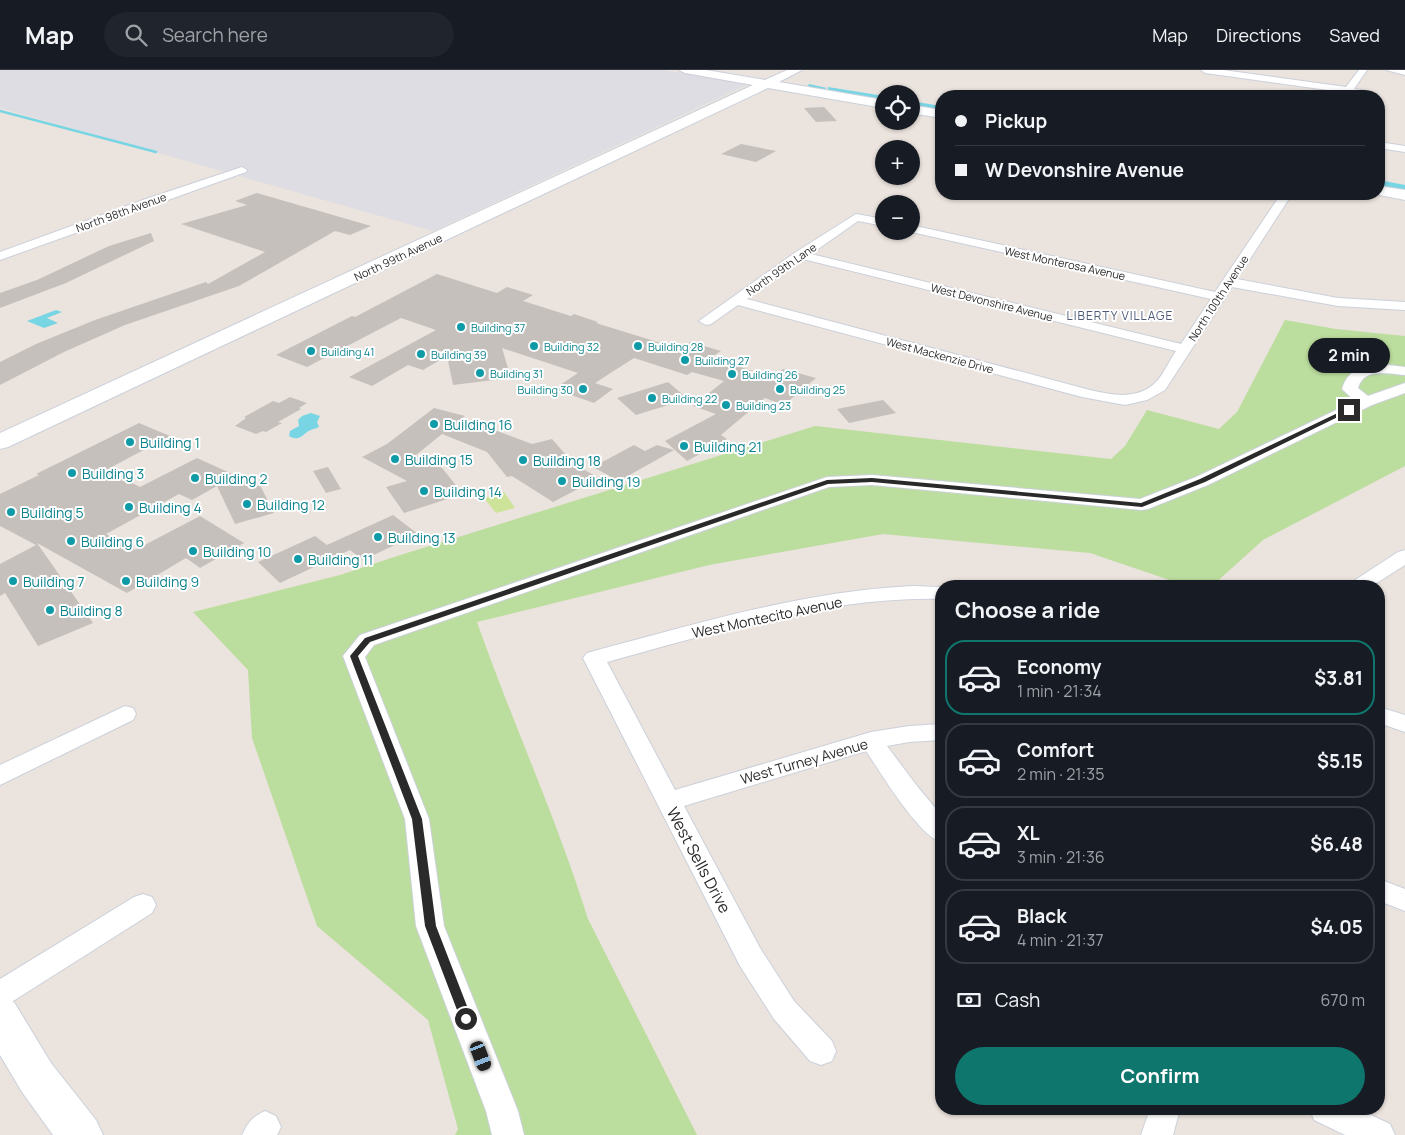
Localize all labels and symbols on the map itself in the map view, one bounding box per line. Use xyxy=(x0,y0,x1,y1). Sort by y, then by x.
street label: North 98th Avenue xyxy=(74,188,169,235)
street label: North 99th Avenue xyxy=(352,230,445,284)
street label: North 99th Lane xyxy=(743,239,820,299)
street label: West Monterosa Avenue xyxy=(1003,243,1127,283)
street label: North 100th Avenue xyxy=(1185,252,1252,344)
street label: West Devonshire Avenue xyxy=(929,280,1055,325)
district label: LIBERTY VILLAGE xyxy=(1067,307,1173,324)
place label: Building 37 xyxy=(471,320,525,335)
marker: Building 37 xyxy=(455,321,467,333)
street label: West Mackenzie Drive xyxy=(885,333,996,377)
callout: 2 min xyxy=(1308,338,1390,372)
place label: Building 32 xyxy=(544,339,599,354)
place label: Building 28 xyxy=(648,339,703,354)
marker: Building 32 xyxy=(528,340,540,352)
marker: Building 28 xyxy=(632,340,644,352)
place label: Building 41 xyxy=(321,344,375,359)
marker: Building 41 xyxy=(305,345,317,357)
place label: Building 39 xyxy=(431,347,487,362)
marker: Building 39 xyxy=(415,348,427,360)
place label: Building 27 xyxy=(695,353,750,368)
marker: Building 27 xyxy=(679,354,691,366)
place label: Building 31 xyxy=(490,366,543,381)
marker: Building 31 xyxy=(474,367,486,379)
place label: Building 26 xyxy=(742,367,798,382)
marker: Building 26 xyxy=(726,368,738,380)
place label: Building 30 xyxy=(517,382,573,397)
place label: Building 25 xyxy=(790,382,845,397)
marker: Building 30 xyxy=(577,383,589,395)
marker: Building 25 xyxy=(774,383,786,395)
place label: Building 22 xyxy=(662,391,717,406)
marker: Building 22 xyxy=(646,392,658,404)
place label: Building 23 xyxy=(736,398,791,413)
marker: Building 23 xyxy=(720,399,732,411)
route end xyxy=(1338,399,1360,421)
place label: Building 16 xyxy=(444,415,513,434)
marker: Building 16 xyxy=(428,418,440,430)
place label: Building 1 xyxy=(140,433,200,452)
marker: Building 1 xyxy=(124,436,136,448)
place label: Building 21 xyxy=(694,437,762,456)
marker: Building 21 xyxy=(678,440,690,452)
place label: Building 15 xyxy=(405,450,473,469)
place label: Building 18 xyxy=(533,451,601,470)
marker: Building 15 xyxy=(389,453,401,465)
marker: Building 18 xyxy=(517,454,529,466)
place label: Building 3 xyxy=(82,464,144,483)
marker: Building 3 xyxy=(66,467,78,479)
place label: Building 2 xyxy=(205,469,267,488)
marker: Building 2 xyxy=(189,472,201,484)
place label: Building 19 xyxy=(572,472,641,491)
marker: Building 19 xyxy=(556,475,568,487)
place label: Building 14 xyxy=(434,482,502,501)
marker: Building 14 xyxy=(418,485,430,497)
place label: Building 12 xyxy=(257,495,325,514)
place label: Building 4 xyxy=(139,498,202,517)
marker: Building 12 xyxy=(241,498,253,510)
marker: Building 4 xyxy=(123,501,135,513)
place label: Building 5 xyxy=(21,503,84,522)
marker: Building 5 xyxy=(5,506,17,518)
place label: Building 13 xyxy=(388,528,456,547)
marker: Building 13 xyxy=(372,531,384,543)
place label: Building 6 xyxy=(81,532,144,551)
marker: Building 6 xyxy=(65,535,77,547)
place label: Building 10 xyxy=(203,542,271,561)
marker: Building 10 xyxy=(187,545,199,557)
place label: Building 11 xyxy=(308,550,373,569)
marker: Building 11 xyxy=(292,553,304,565)
place label: Building 7 xyxy=(23,572,84,591)
place label: Building 9 xyxy=(136,572,199,591)
marker: Building 7 xyxy=(7,575,19,587)
marker: Building 9 xyxy=(120,575,132,587)
street label: West Montecito Avenue xyxy=(690,592,844,642)
place label: Building 8 xyxy=(60,601,123,620)
marker: Building 8 xyxy=(44,604,56,616)
street label: West Turney Avenue xyxy=(738,734,870,788)
street label: West Sells Drive xyxy=(662,803,736,917)
route start xyxy=(455,1008,477,1030)
car xyxy=(468,1039,493,1073)

